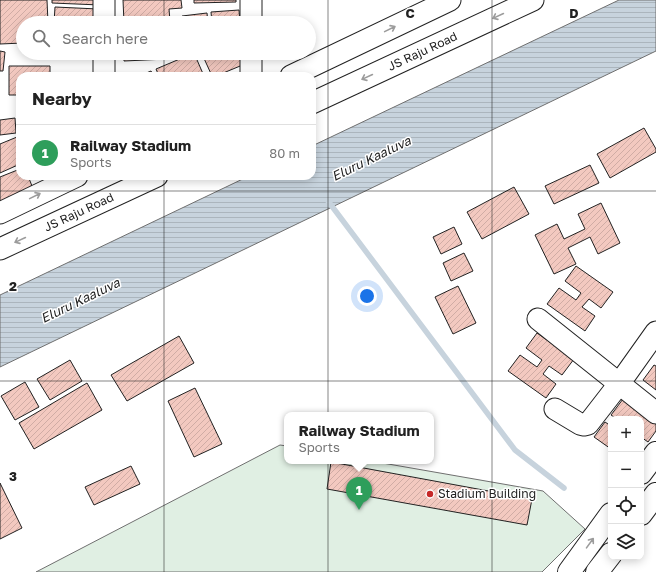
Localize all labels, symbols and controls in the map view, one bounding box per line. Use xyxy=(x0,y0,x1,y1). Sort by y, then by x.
text: C xyxy=(405,5,415,21)
text: D xyxy=(569,5,579,21)
one-way arrow xyxy=(492,13,504,20)
search box xyxy=(16,16,316,60)
one-way arrow xyxy=(383,25,395,32)
icon: search xyxy=(30,27,52,49)
street label: JS Raju Road xyxy=(385,28,460,74)
text: Search here xyxy=(62,29,148,47)
one-way arrow xyxy=(361,74,373,81)
text: Nearby xyxy=(32,88,92,109)
water label: Eluru Kaaluva xyxy=(329,132,414,184)
text: Railway Stadium xyxy=(70,136,191,154)
text: 1 xyxy=(42,145,48,161)
text: 80 m xyxy=(269,145,300,161)
text: Sports xyxy=(70,154,112,170)
street label: JS Raju Road xyxy=(41,189,116,235)
one-way arrow xyxy=(29,192,41,199)
one-way arrow xyxy=(14,236,26,244)
water label: Eluru Kaaluva xyxy=(38,274,123,326)
text: 2 xyxy=(9,278,17,294)
your location xyxy=(357,286,377,306)
popup xyxy=(284,412,434,464)
map controls xyxy=(608,416,644,560)
button: + xyxy=(608,416,644,452)
text: Railway Stadium xyxy=(298,421,420,439)
text: Sports xyxy=(298,439,340,455)
button: − xyxy=(608,452,644,488)
text: 3 xyxy=(9,468,17,484)
pin: 1 xyxy=(346,477,372,510)
place label: Stadium Building xyxy=(438,486,536,501)
button: locate xyxy=(608,488,644,524)
marker: Stadium Building xyxy=(425,489,435,499)
button: layers xyxy=(608,524,644,560)
one-way arrow xyxy=(586,538,594,549)

